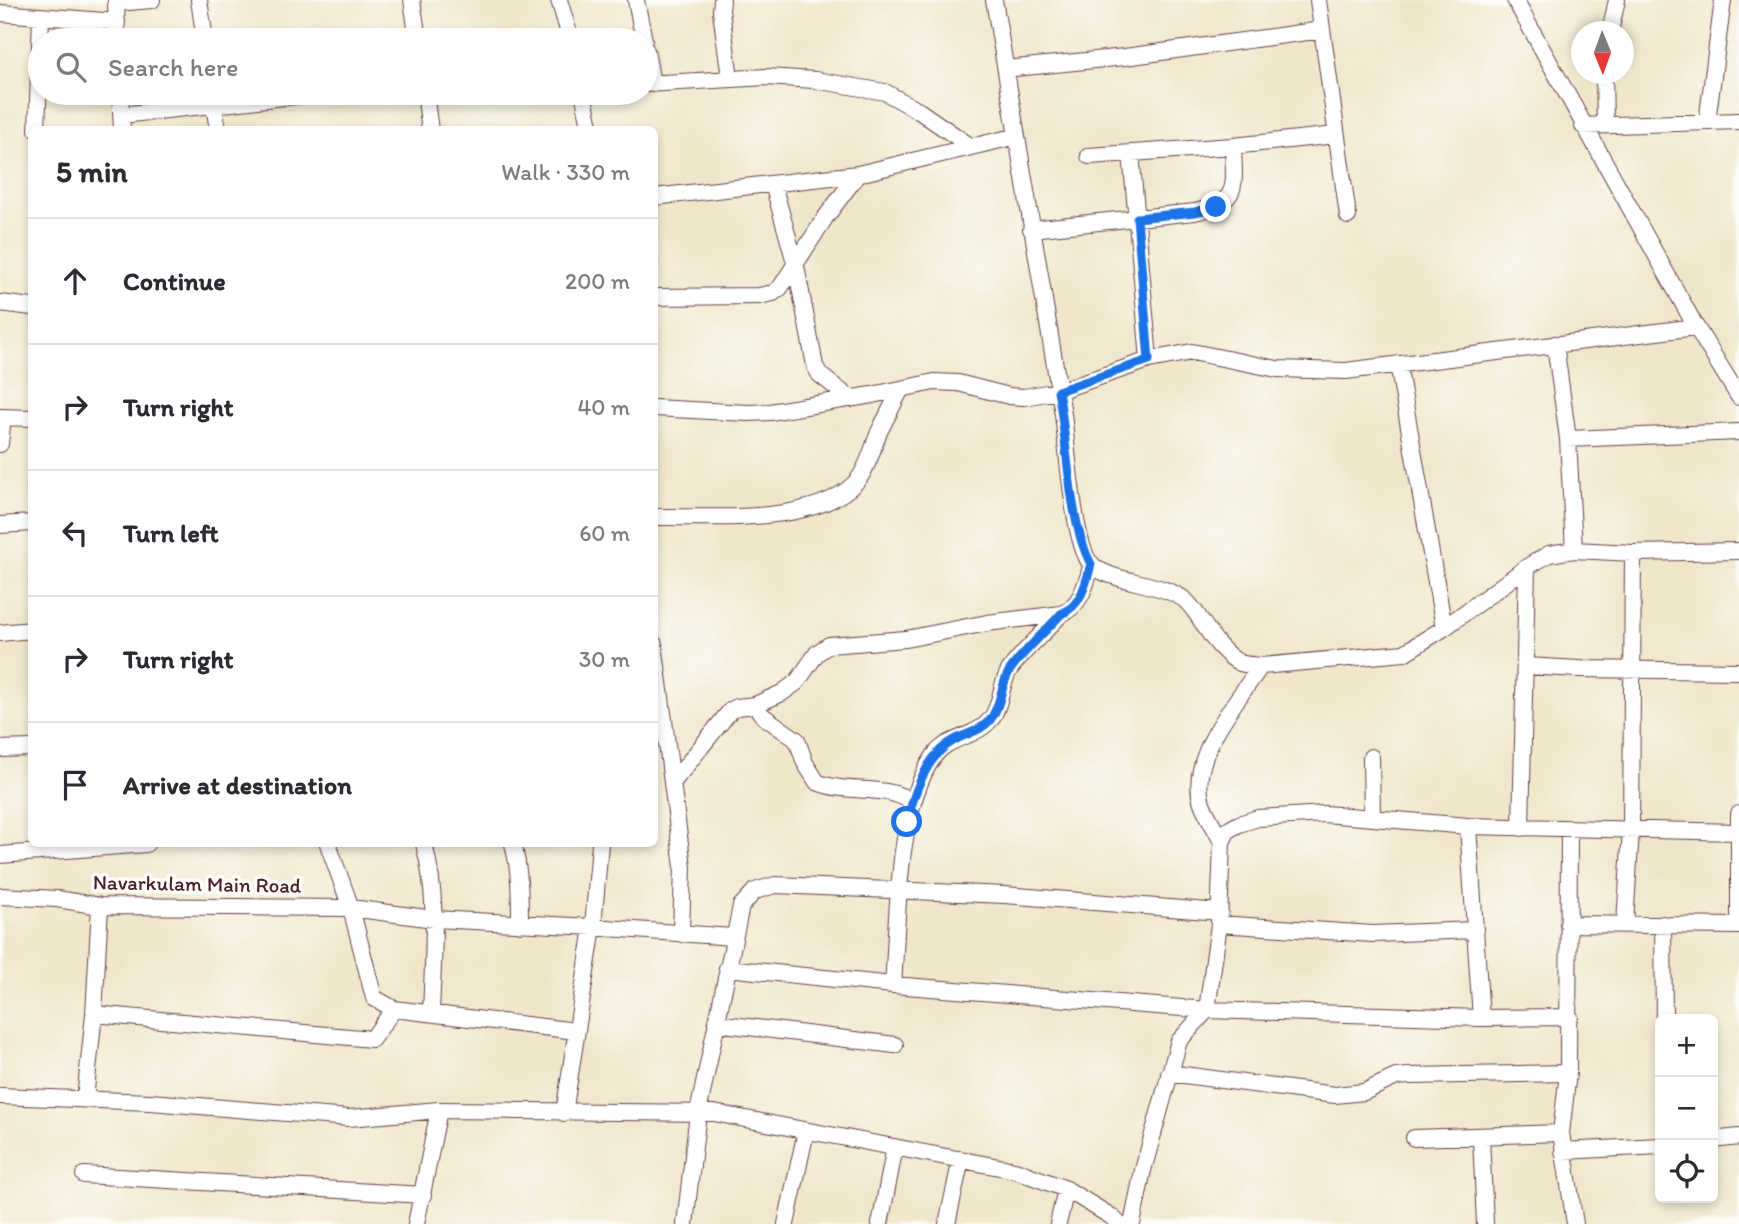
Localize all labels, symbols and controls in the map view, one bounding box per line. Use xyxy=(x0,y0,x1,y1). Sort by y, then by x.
north arrow xyxy=(1571,21,1634,84)
search box xyxy=(28,28,658,105)
icon: search xyxy=(52,48,90,86)
text: Search here xyxy=(108,51,238,83)
text: 5 min xyxy=(56,153,127,190)
text: Walk · 330 m xyxy=(501,158,630,186)
route end xyxy=(1200,191,1231,222)
icon: ahead xyxy=(56,262,94,300)
text: Continue xyxy=(123,265,226,297)
text: 200 m xyxy=(565,267,630,295)
icon: right xyxy=(56,388,94,426)
text: Turn right xyxy=(123,391,234,423)
text: 40 m xyxy=(577,393,630,421)
icon: left xyxy=(56,514,94,552)
text: Turn left xyxy=(123,517,219,549)
text: 60 m xyxy=(579,519,630,547)
icon: right xyxy=(56,640,94,678)
text: Turn right xyxy=(123,643,234,675)
text: 30 m xyxy=(579,645,630,673)
icon: arrive xyxy=(56,766,94,804)
text: Arrive at destination xyxy=(123,769,352,801)
route start xyxy=(891,806,922,837)
street label: Navarkulam Main Road xyxy=(93,869,302,898)
map controls xyxy=(1655,1014,1718,1203)
button: + xyxy=(1655,1014,1718,1077)
button: − xyxy=(1655,1077,1718,1140)
button: locate xyxy=(1655,1140,1718,1203)

